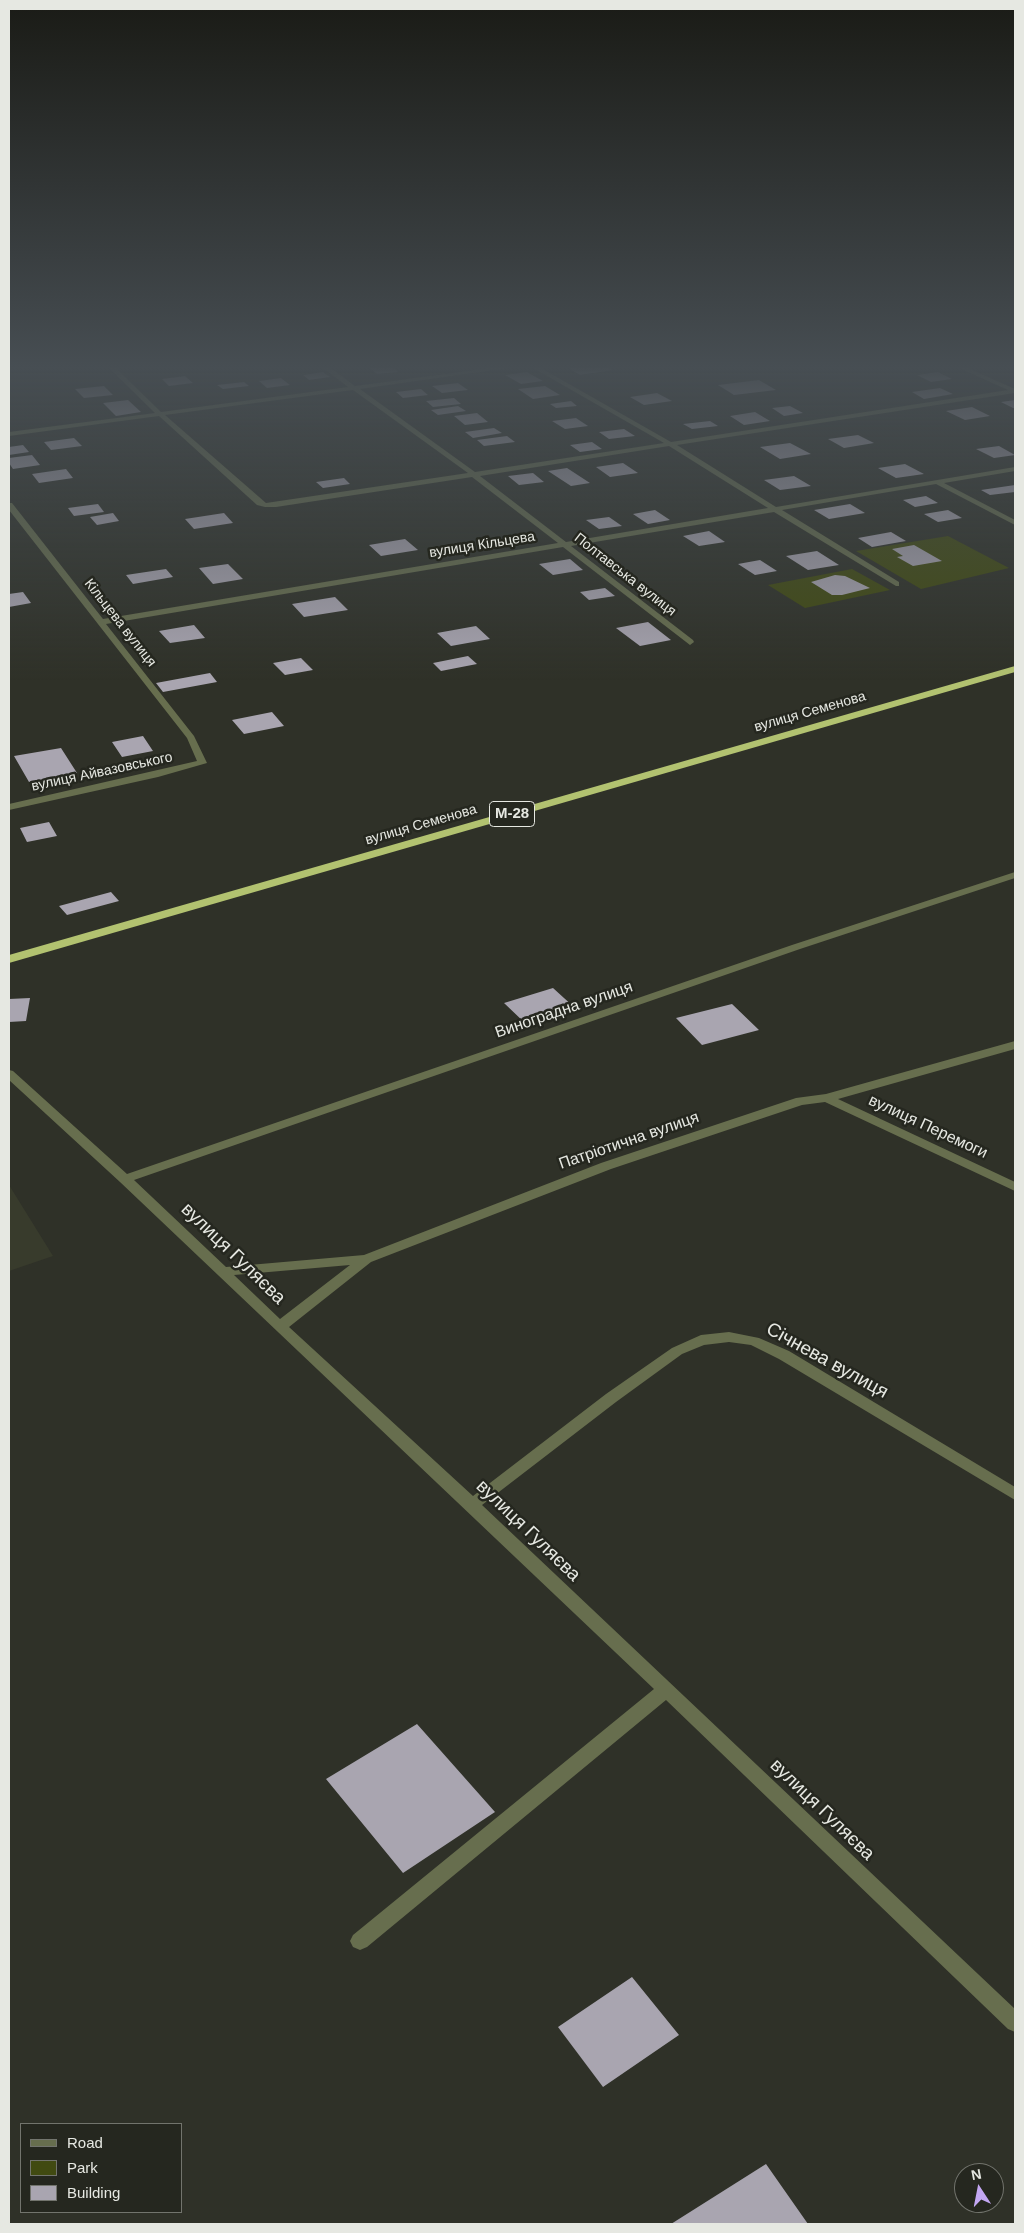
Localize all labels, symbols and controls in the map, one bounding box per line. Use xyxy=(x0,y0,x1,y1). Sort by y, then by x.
street label: вулиця Кільцева xyxy=(428,528,536,562)
street label: Полтавська вулиця xyxy=(571,530,679,620)
street label: Кільцева вулиця xyxy=(81,576,159,670)
street label: вулиця Семенова xyxy=(752,688,868,736)
street label: вулиця Айвазовського xyxy=(30,749,174,795)
street label: вулиця Семенова xyxy=(363,801,479,849)
road number: М-28 xyxy=(490,802,534,826)
street label: Виноградна вулиця xyxy=(493,977,635,1043)
street label: вулиця Перемоги xyxy=(865,1091,991,1163)
street label: Патріотична вулиця xyxy=(556,1108,702,1174)
street label: вулиця Гуляєва xyxy=(176,1198,290,1310)
street label: Січнева вулиця xyxy=(762,1318,892,1404)
street label: вулиця Гуляєва xyxy=(471,1475,585,1587)
street label: вулиця Гуляєва xyxy=(765,1754,879,1866)
legend xyxy=(20,2123,182,2213)
text: Road xyxy=(67,2134,103,2151)
text: Park xyxy=(67,2159,98,2176)
north arrow xyxy=(954,2163,1004,2213)
text: N xyxy=(970,2165,983,2183)
text: Building xyxy=(67,2184,120,2201)

